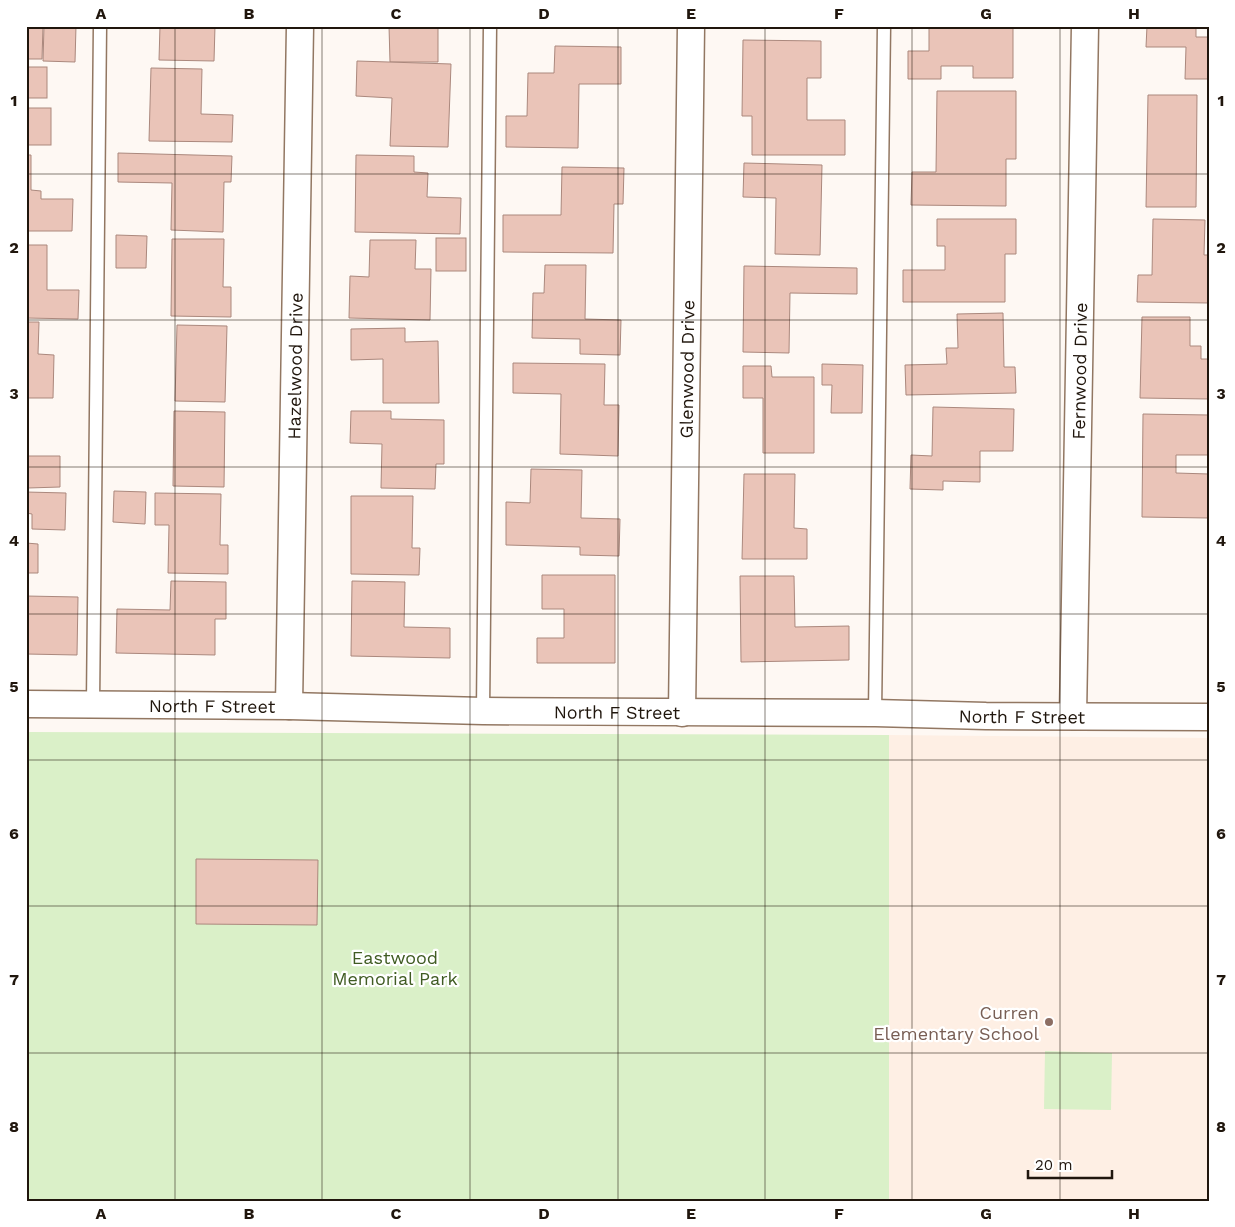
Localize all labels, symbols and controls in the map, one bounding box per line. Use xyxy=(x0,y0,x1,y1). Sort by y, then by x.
text: A xyxy=(96,4,107,23)
text: B xyxy=(244,4,255,23)
text: C xyxy=(391,4,402,23)
text: D xyxy=(538,4,550,23)
text: E xyxy=(686,4,696,23)
text: F xyxy=(834,4,844,23)
text: G xyxy=(980,4,992,23)
text: H xyxy=(1128,4,1140,23)
text: 1 xyxy=(11,91,17,110)
text: 1 xyxy=(1218,91,1224,110)
text: 2 xyxy=(9,238,19,257)
text: 2 xyxy=(1216,238,1226,257)
street label: Hazelwood Drive xyxy=(283,292,306,440)
street label: Glenwood Drive xyxy=(675,300,698,438)
street label: Fernwood Drive xyxy=(1067,302,1091,440)
text: 3 xyxy=(9,384,19,403)
text: 3 xyxy=(1216,384,1226,403)
text: 4 xyxy=(9,531,19,550)
text: 4 xyxy=(1216,531,1226,550)
text: 5 xyxy=(9,677,19,696)
text: 5 xyxy=(1216,677,1226,696)
street label: North F Street xyxy=(149,694,276,716)
street label: North F Street xyxy=(554,701,681,723)
street label: North F Street xyxy=(958,705,1086,727)
text: 6 xyxy=(9,824,19,843)
text: 6 xyxy=(1216,824,1226,843)
park label: Eastwood Memorial Park xyxy=(332,947,458,989)
text: 7 xyxy=(9,970,19,989)
text: 7 xyxy=(1216,970,1226,989)
place label: Curren Elementary School xyxy=(873,1002,1039,1044)
marker: Curren Elementary School xyxy=(1043,1016,1055,1028)
text: 8 xyxy=(9,1117,19,1136)
text: 8 xyxy=(1216,1117,1226,1136)
scale bar xyxy=(1028,1147,1111,1179)
text: 20 m xyxy=(1035,1156,1073,1174)
text: A xyxy=(96,1204,107,1223)
text: B xyxy=(244,1204,255,1223)
text: C xyxy=(391,1204,402,1223)
text: D xyxy=(538,1204,550,1223)
text: E xyxy=(686,1204,696,1223)
text: F xyxy=(834,1204,844,1223)
text: G xyxy=(980,1204,992,1223)
text: H xyxy=(1128,1204,1140,1223)

